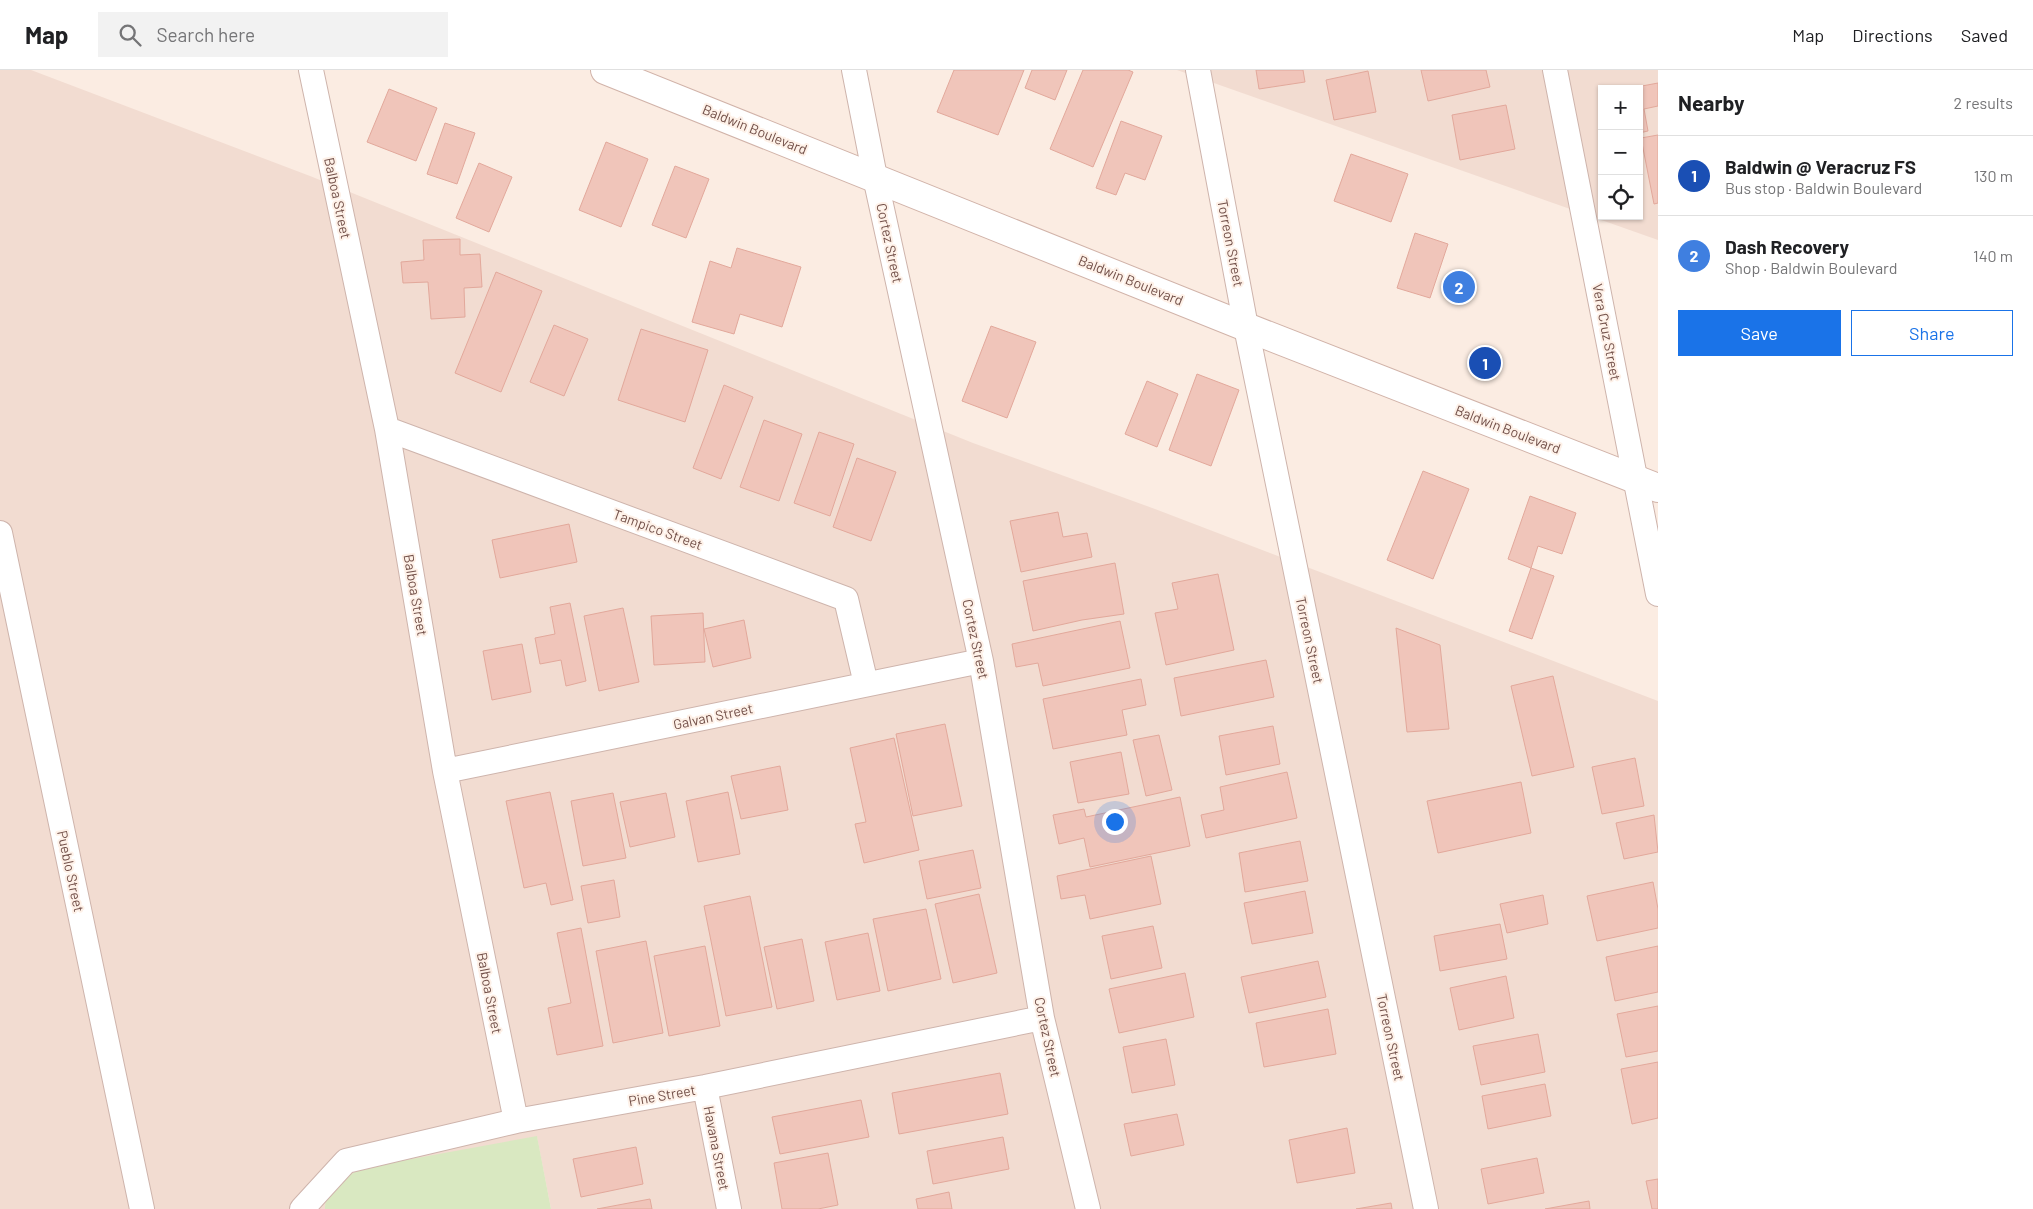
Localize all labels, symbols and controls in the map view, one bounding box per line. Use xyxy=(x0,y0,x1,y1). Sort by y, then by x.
search box xyxy=(98,12,448,57)
text: Map xyxy=(25,20,68,49)
icon: search xyxy=(116,21,144,49)
text: Search here xyxy=(156,23,255,46)
text: Map xyxy=(1792,24,1824,46)
text: Directions xyxy=(1852,24,1933,46)
text: Saved xyxy=(1961,24,2008,46)
map controls xyxy=(1598,85,1643,220)
button: + xyxy=(1598,85,1643,130)
text: Nearby xyxy=(1678,90,1744,115)
text: 2 results xyxy=(1954,93,2013,112)
street label: Baldwin Boulevard xyxy=(700,100,810,158)
button: − xyxy=(1598,130,1643,175)
text: Baldwin @ Veracruz FS xyxy=(1725,155,1916,178)
street label: Balboa Street xyxy=(321,156,355,240)
text: 1 xyxy=(1691,166,1697,185)
text: 130 m xyxy=(1974,166,2013,185)
button: locate xyxy=(1598,175,1643,220)
text: Bus stop · Baldwin Boulevard xyxy=(1725,178,1922,197)
street label: Torreon Street xyxy=(1214,198,1248,288)
street label: Cortez Street xyxy=(873,202,907,284)
text: Dash Recovery xyxy=(1725,235,1849,258)
text: 2 xyxy=(1690,246,1698,265)
text: 140 m xyxy=(1973,246,2013,265)
street label: Baldwin Boulevard xyxy=(1076,251,1186,309)
text: Shop · Baldwin Boulevard xyxy=(1725,258,1898,277)
pin: 2 xyxy=(1443,268,1475,306)
street label: Vera Cruz Street xyxy=(1589,282,1625,382)
button: Save xyxy=(1678,310,1841,356)
button: Share xyxy=(1851,310,2013,356)
pin: 1 xyxy=(1469,344,1501,382)
street label: Baldwin Boulevard xyxy=(1453,401,1563,457)
street label: Tampico Street xyxy=(611,505,705,553)
street label: Balboa Street xyxy=(400,553,432,637)
street label: Torreon Street xyxy=(1292,595,1328,685)
street label: Cortez Street xyxy=(959,598,993,680)
street label: Galvan Street xyxy=(672,699,754,733)
your location xyxy=(1102,809,1128,835)
street label: Pueblo Street xyxy=(54,829,88,913)
street label: Balboa Street xyxy=(474,951,506,1035)
street label: Torreon Street xyxy=(1373,992,1409,1082)
street label: Cortez Street xyxy=(1031,996,1065,1078)
street label: Pine Street xyxy=(627,1081,697,1109)
street label: Havana Street xyxy=(700,1104,734,1192)

